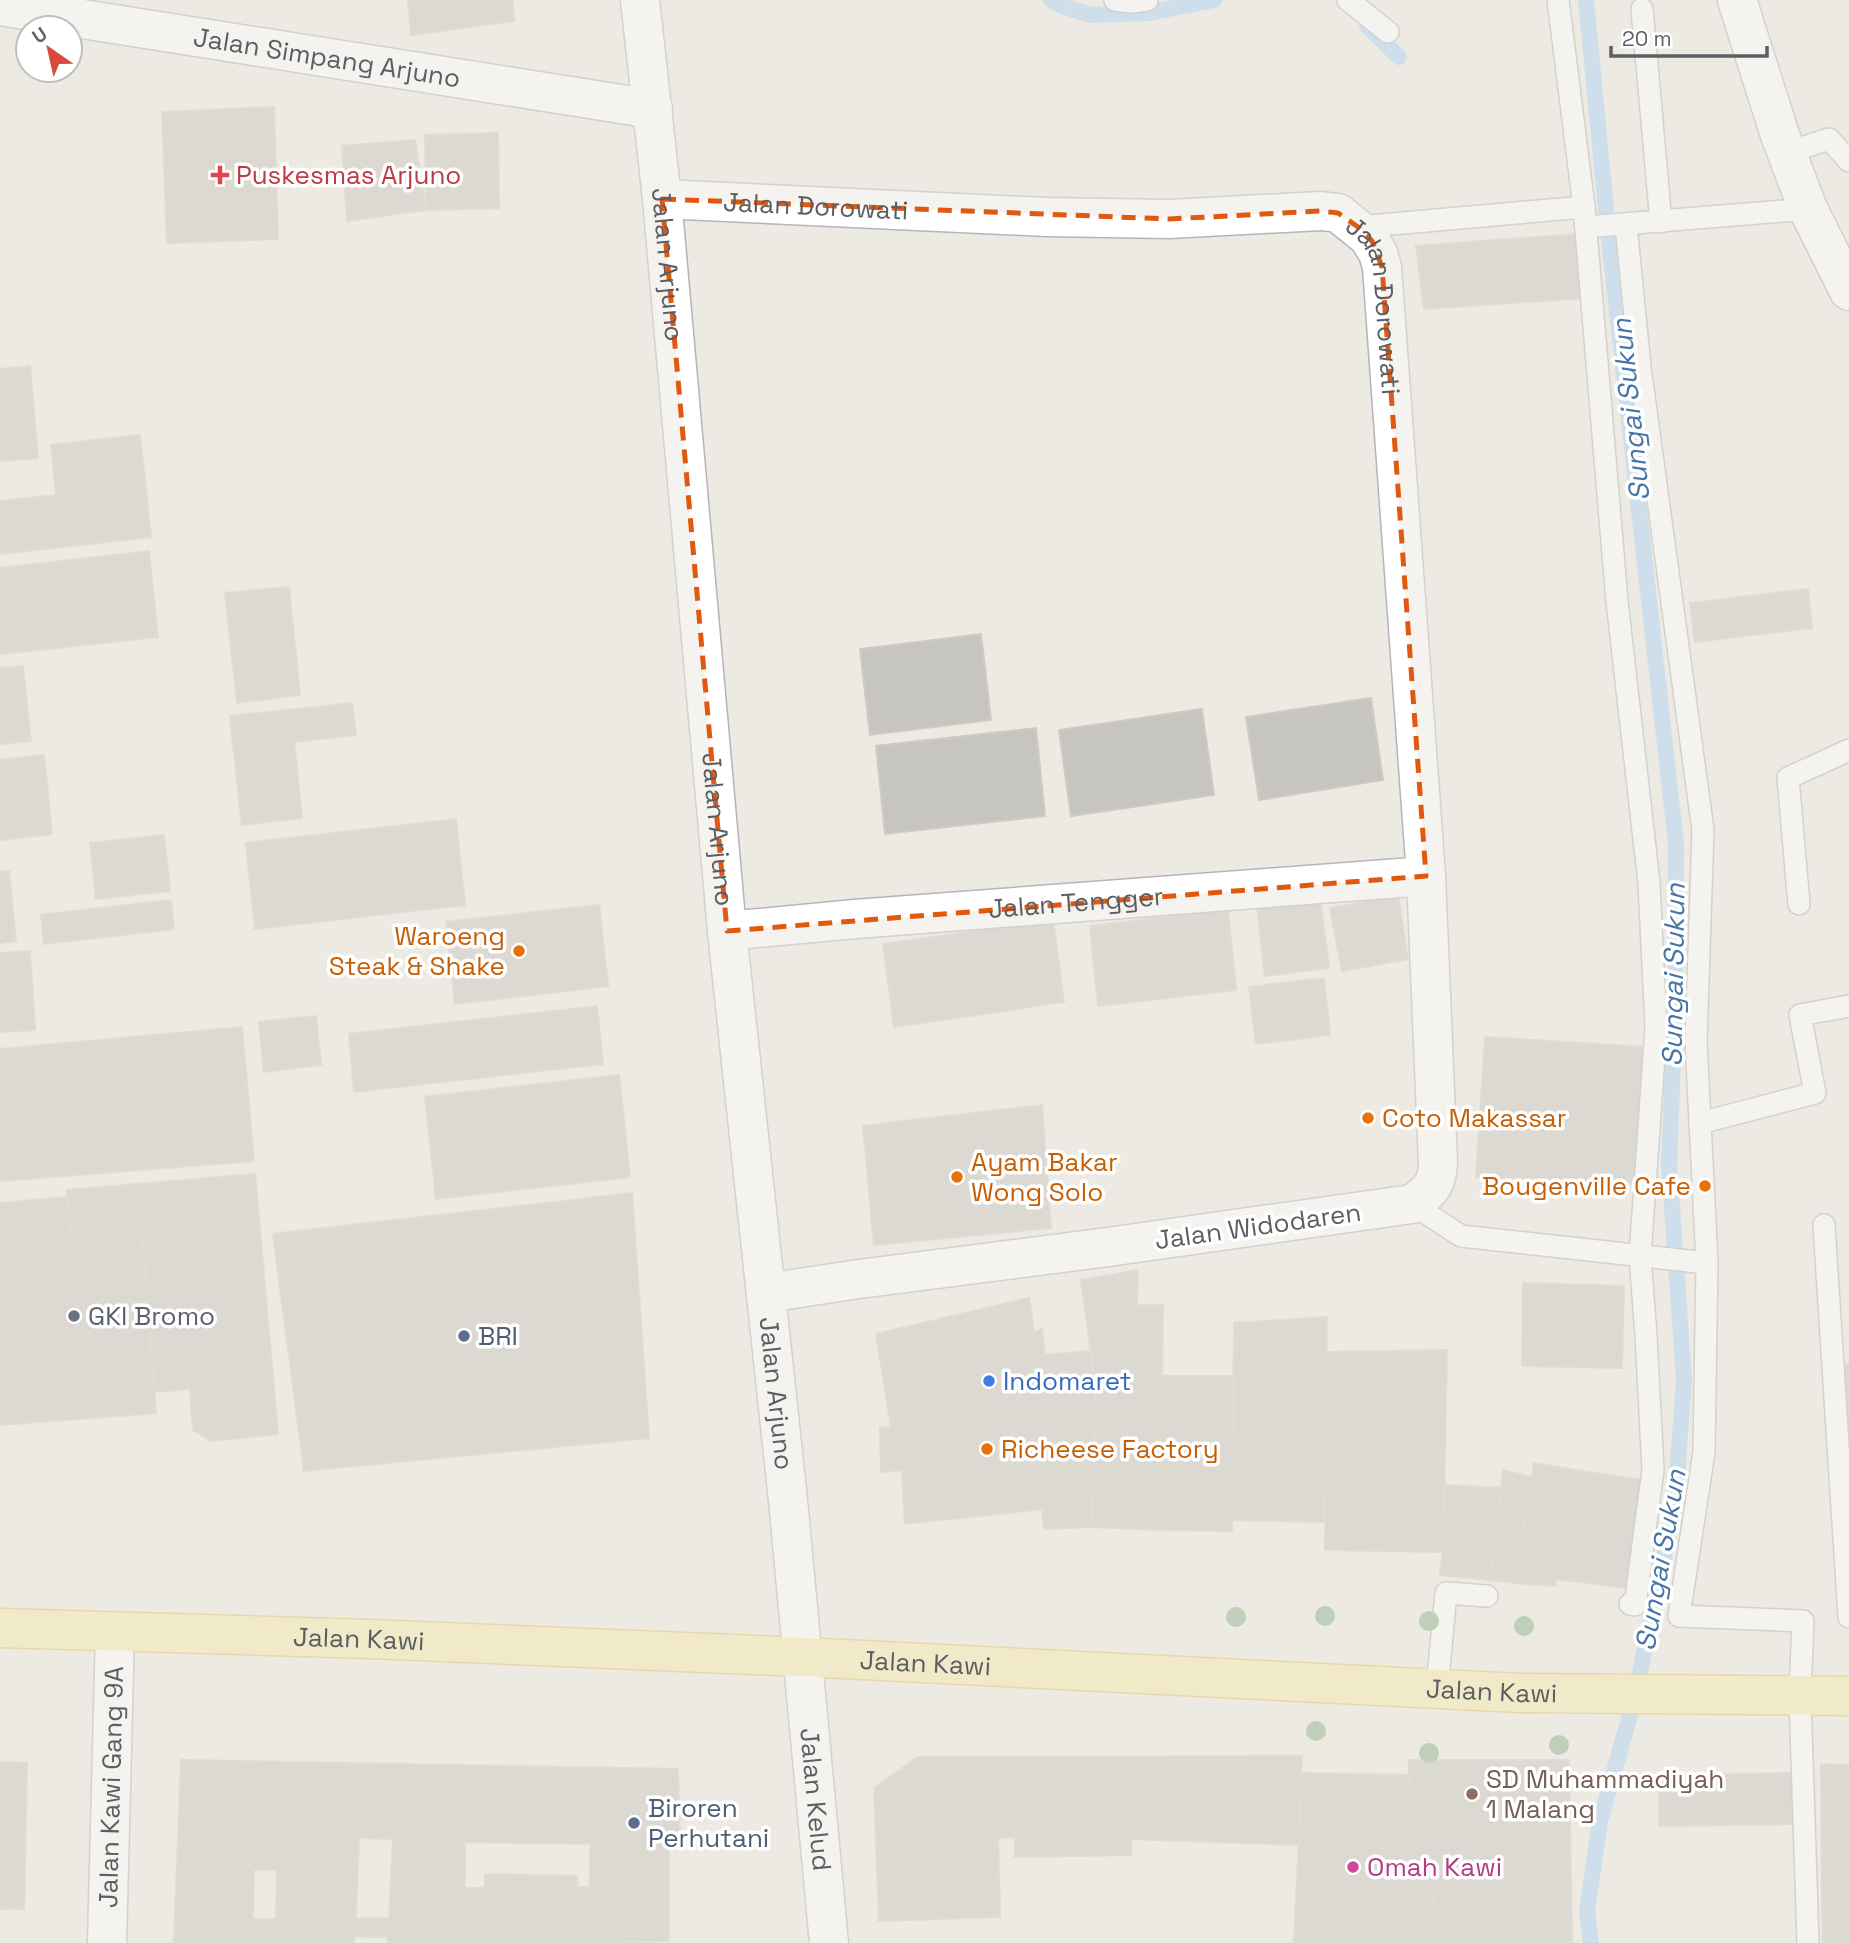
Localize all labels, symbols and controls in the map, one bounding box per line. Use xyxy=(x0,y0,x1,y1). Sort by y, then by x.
north arrow xyxy=(14,14,84,84)
scale bar xyxy=(1611,14,1767,58)
street label: Jalan Simpang Arjuno xyxy=(191,20,463,95)
text: U xyxy=(27,21,52,49)
text: 20 m xyxy=(1622,25,1672,52)
place label: Puskesmas Arjuno xyxy=(236,158,461,192)
marker: Puskesmas Arjuno xyxy=(210,165,230,185)
street label: Jalan Dorowati xyxy=(722,185,909,228)
street label: Jalan Arjuno xyxy=(644,186,692,343)
street label: Jalan Dorowati xyxy=(1339,209,1408,396)
water label: Sungai Sukun xyxy=(1602,316,1657,503)
street label: Jalan Arjuno xyxy=(694,751,742,907)
street label: Jalan Tengger xyxy=(987,879,1165,926)
water label: Sungai Sukun xyxy=(1653,882,1693,1067)
place label: Waroeng Steak & Shake xyxy=(329,919,505,983)
marker: Waroeng Steak & Shake xyxy=(511,943,527,959)
place label: Coto Makassar xyxy=(1382,1101,1567,1135)
marker: Coto Makassar xyxy=(1360,1110,1376,1126)
place label: Ayam Bakar Wong Solo xyxy=(971,1145,1118,1209)
marker: Ayam Bakar Wong Solo xyxy=(949,1169,965,1185)
place label: Bougenville Cafe xyxy=(1482,1169,1691,1203)
marker: Bougenville Cafe xyxy=(1697,1178,1713,1194)
street label: Jalan Widodaren xyxy=(1153,1195,1363,1257)
place label: GKI Bromo xyxy=(88,1299,215,1333)
marker: GKI Bromo xyxy=(66,1308,82,1324)
street label: Jalan Arjuno xyxy=(751,1315,802,1472)
place label: BRI xyxy=(478,1319,518,1353)
marker: BRI xyxy=(456,1328,472,1344)
place label: Indomaret xyxy=(1003,1364,1132,1398)
marker: Indomaret xyxy=(981,1373,997,1389)
place label: Richeese Factory xyxy=(1001,1432,1219,1466)
marker: Richeese Factory xyxy=(979,1441,995,1457)
water label: Sungai Sukun xyxy=(1626,1466,1694,1653)
street label: Jalan Kawi xyxy=(293,1620,425,1658)
street label: Jalan Kawi xyxy=(859,1643,992,1683)
street label: Jalan Kawi Gang 9A xyxy=(91,1666,131,1908)
street label: Jalan Kawi xyxy=(1425,1671,1557,1710)
street label: Jalan Kelud xyxy=(792,1726,839,1872)
place label: SD Muhammadiyah 1 Malang xyxy=(1486,1762,1724,1826)
marker: SD Muhammadiyah 1 Malang xyxy=(1464,1786,1480,1802)
place label: Biroren Perhutani xyxy=(648,1791,769,1855)
marker: Biroren Perhutani xyxy=(626,1815,642,1831)
place label: Omah Kawi xyxy=(1367,1850,1502,1884)
marker: Omah Kawi xyxy=(1345,1859,1361,1875)

